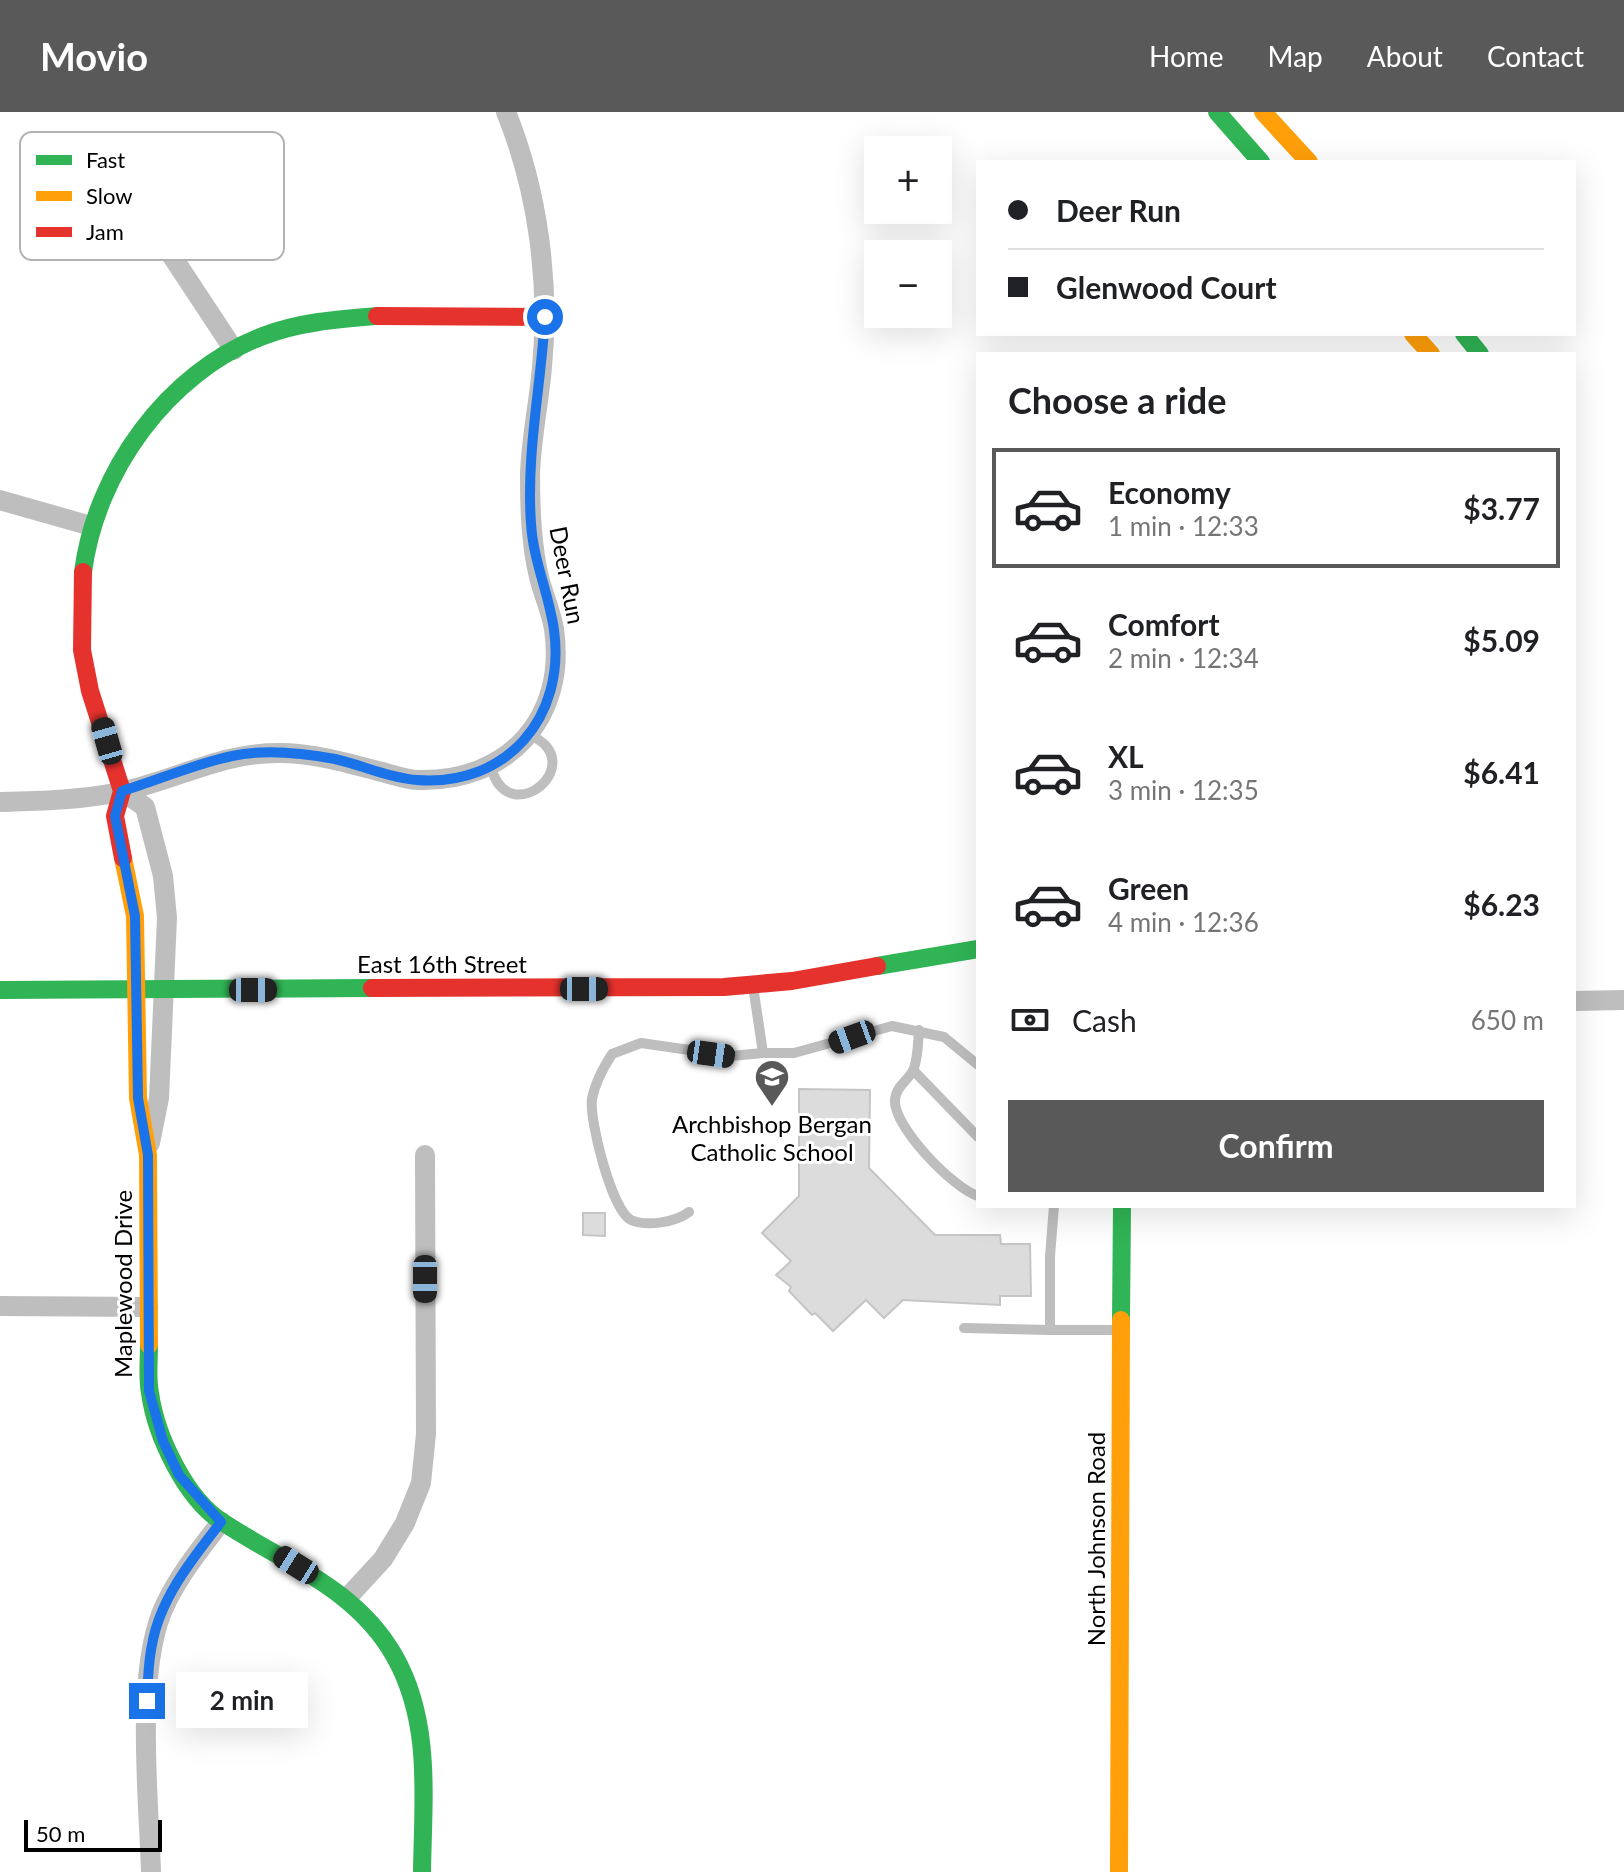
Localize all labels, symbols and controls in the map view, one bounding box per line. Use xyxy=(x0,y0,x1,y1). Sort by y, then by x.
text: Movio xyxy=(40,33,148,79)
text: Home xyxy=(1149,39,1224,73)
text: Map xyxy=(1268,39,1323,73)
text: About xyxy=(1367,39,1443,73)
text: Contact xyxy=(1487,39,1584,73)
legend xyxy=(20,132,284,260)
map controls xyxy=(864,136,952,328)
button: + xyxy=(864,136,952,224)
text: Fast xyxy=(86,146,125,173)
text: Slow xyxy=(86,182,133,209)
text: Deer Run xyxy=(1056,192,1181,228)
text: Jam xyxy=(86,218,124,245)
button: − xyxy=(864,240,952,328)
text: Glenwood Court xyxy=(1056,269,1277,305)
route start xyxy=(527,299,563,335)
text: Choose a ride xyxy=(1008,378,1227,422)
icon: car xyxy=(1012,472,1084,544)
text: Economy xyxy=(1108,474,1231,510)
text: $3.77 xyxy=(1463,490,1540,526)
text: 1 min · 12:33 xyxy=(1108,510,1259,542)
street label: Deer Run xyxy=(544,524,592,626)
icon: car xyxy=(1012,604,1084,676)
text: Comfort xyxy=(1108,606,1220,642)
text: $5.09 xyxy=(1463,622,1540,658)
text: 2 min · 12:34 xyxy=(1108,642,1259,674)
car xyxy=(89,715,125,767)
icon: car xyxy=(1012,736,1084,808)
text: XL xyxy=(1108,738,1144,774)
text: $6.41 xyxy=(1463,754,1540,790)
text: 3 min · 12:35 xyxy=(1108,774,1259,806)
icon: car xyxy=(1012,868,1084,940)
text: Green xyxy=(1108,870,1189,906)
text: $6.23 xyxy=(1463,886,1540,922)
text: 4 min · 12:36 xyxy=(1108,906,1259,938)
street label: East 16th Street xyxy=(357,949,527,978)
car xyxy=(560,977,608,1001)
car xyxy=(229,978,277,1002)
icon: cash xyxy=(1008,998,1052,1042)
text: Cash xyxy=(1072,1002,1137,1038)
text: 650 m xyxy=(1471,1004,1544,1036)
car xyxy=(825,1018,879,1056)
car xyxy=(686,1039,736,1069)
school or university icon: Archbishop Bergan Catholic School xyxy=(753,1058,791,1108)
button: Confirm xyxy=(1008,1100,1544,1192)
place label: Archbishop Bergan Catholic School xyxy=(672,1109,872,1166)
street label: Maplewood Drive xyxy=(108,1190,137,1378)
car xyxy=(413,1255,437,1303)
street label: North Johnson Road xyxy=(1081,1432,1110,1646)
car xyxy=(269,1542,323,1588)
callout: 2 min xyxy=(175,1673,307,1729)
route end xyxy=(129,1683,165,1719)
text: 2 min xyxy=(210,1684,274,1716)
scale bar xyxy=(24,1816,162,1852)
text: 50 m xyxy=(36,1820,85,1847)

